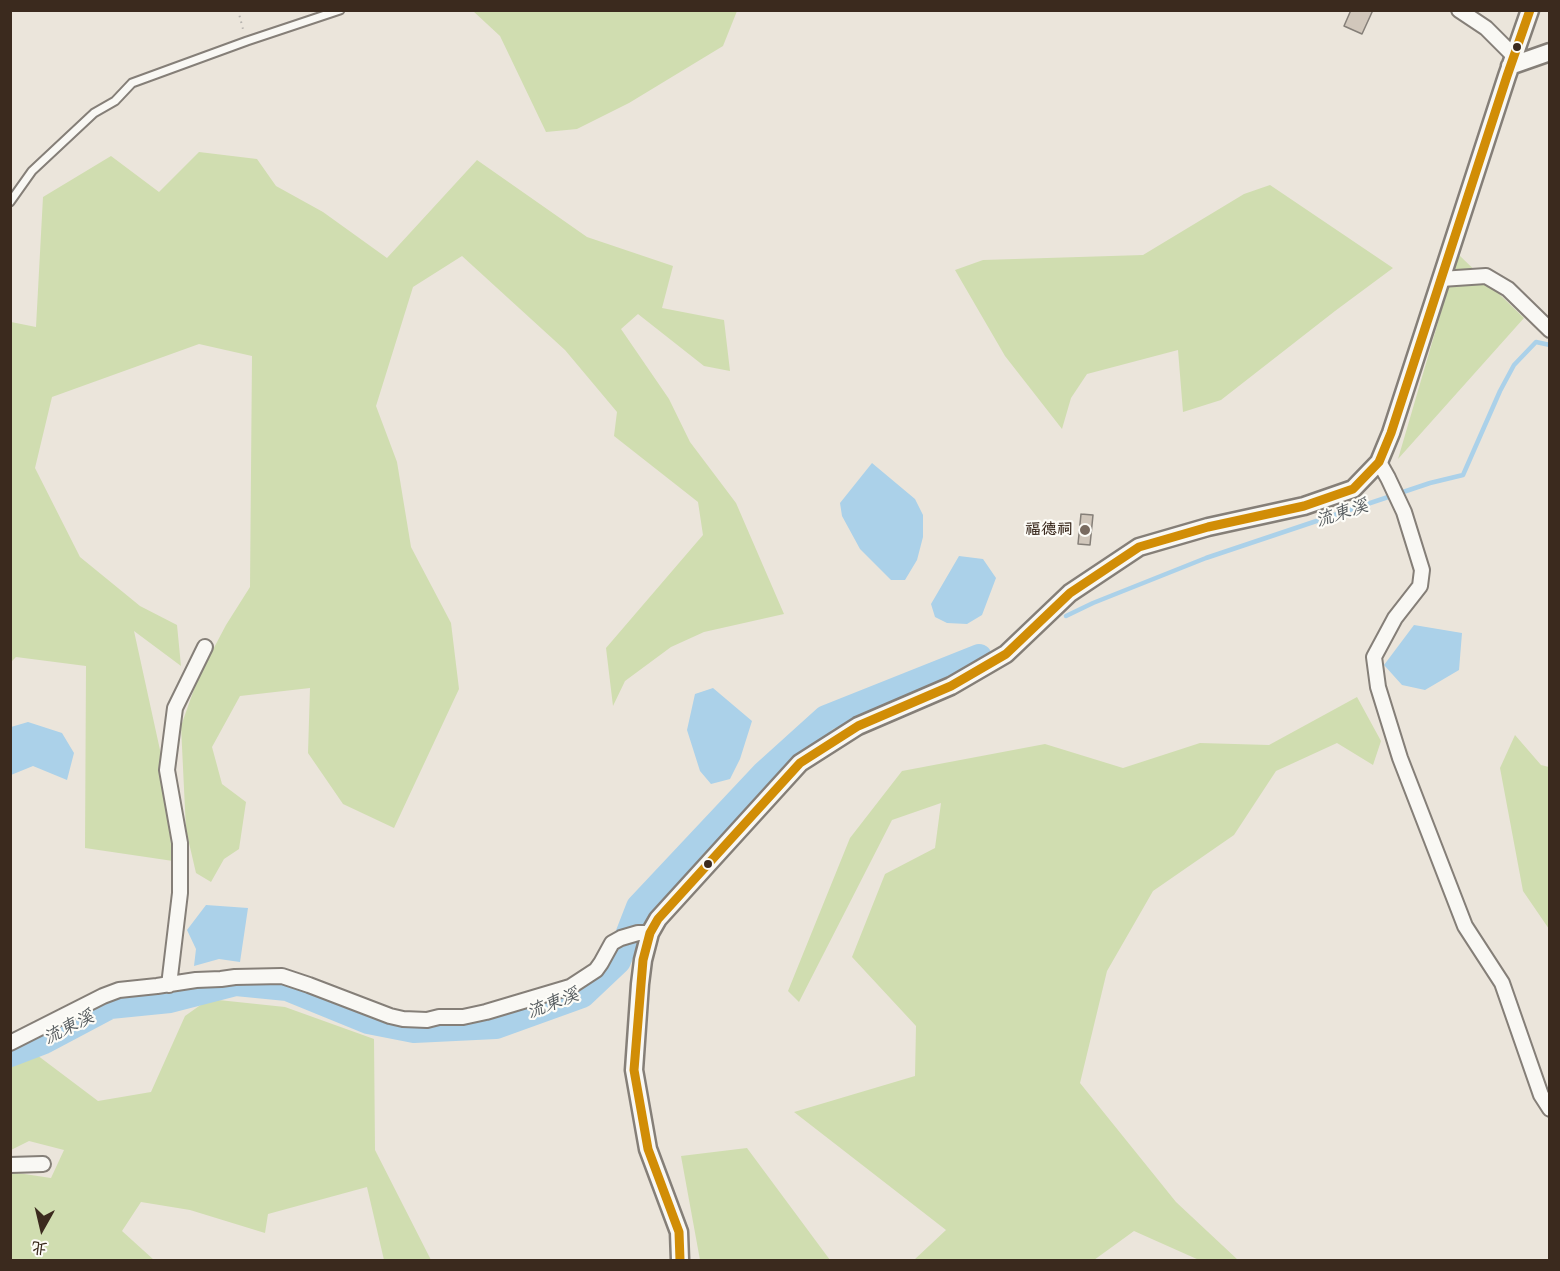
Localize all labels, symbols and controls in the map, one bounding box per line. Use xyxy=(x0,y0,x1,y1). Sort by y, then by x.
unlabelled marker xyxy=(1511,41,1523,53)
water label: 流東溪 xyxy=(1313,495,1371,533)
place label: 福德祠 xyxy=(1025,520,1073,540)
marker: 福德祠 xyxy=(1078,523,1092,537)
unlabelled marker xyxy=(702,858,714,870)
water label: 流東溪 xyxy=(524,984,582,1024)
water label: 流東溪 xyxy=(40,1006,98,1050)
north arrow xyxy=(12,1199,72,1259)
text: 北 xyxy=(30,1237,49,1258)

